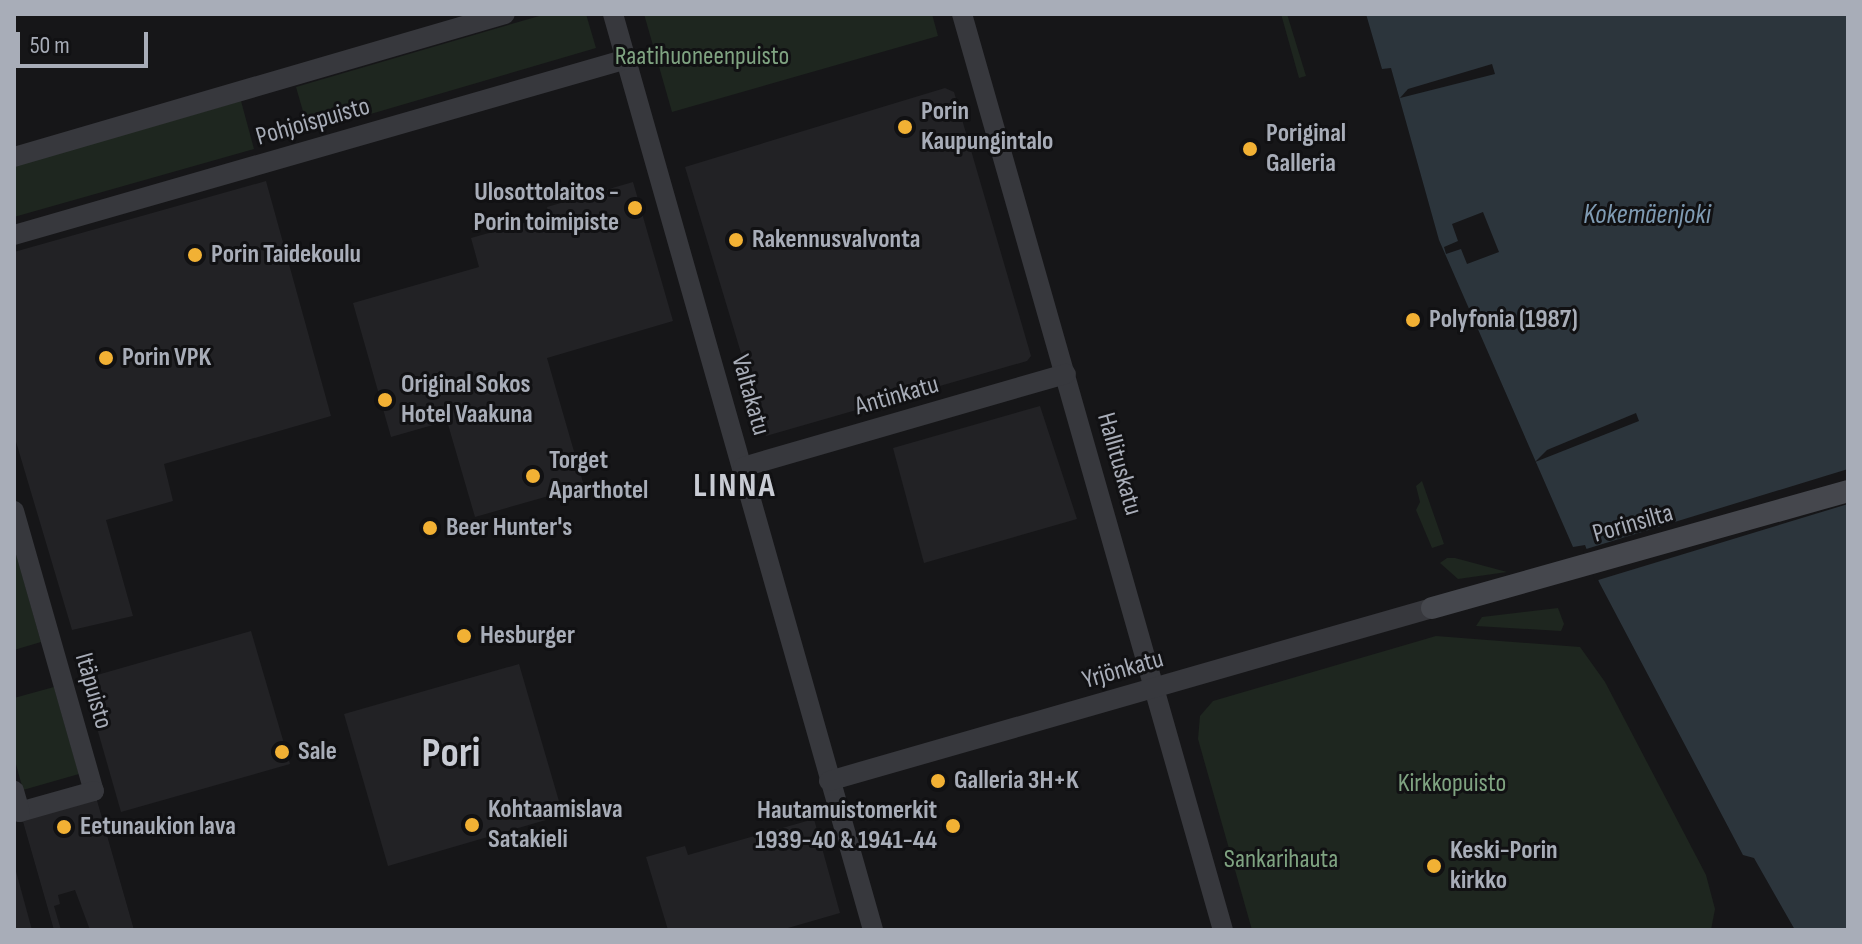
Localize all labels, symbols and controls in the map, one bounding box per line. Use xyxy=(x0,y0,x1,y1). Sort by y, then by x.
scale bar xyxy=(20,16,152,66)
text: 50 m xyxy=(30,31,70,60)
park label: Raatihuoneenpuisto xyxy=(615,41,789,73)
street label: Pohjoispuisto xyxy=(253,91,373,153)
place label: Porin Kaupungintalo xyxy=(921,96,1053,158)
marker: Porin Kaupungintalo xyxy=(896,118,914,136)
place label: Poriginal Galleria xyxy=(1266,118,1346,180)
marker: Poriginal Galleria xyxy=(1241,140,1259,158)
place label: Ulosottolaitos - Porin toimipiste xyxy=(473,177,619,238)
water label: Kokemäenjoki xyxy=(1583,198,1711,232)
marker: Ulosottolaitos - Porin toimipiste xyxy=(626,199,644,217)
place label: Rakennusvalvonta xyxy=(752,224,920,256)
marker: Rakennusvalvonta xyxy=(727,231,745,249)
place label: Porin Taidekoulu xyxy=(211,239,361,271)
marker: Porin Taidekoulu xyxy=(186,246,204,264)
place label: Polyfonia (1987) xyxy=(1429,304,1578,336)
marker: Polyfonia (1987) xyxy=(1404,311,1422,329)
place label: Porin VPK xyxy=(122,342,211,374)
marker: Porin VPK xyxy=(97,349,115,367)
street label: Valtakatu xyxy=(724,351,776,439)
place label: Original Sokos Hotel Vaakuna xyxy=(401,369,533,430)
street label: Antinkatu xyxy=(852,369,942,423)
marker: Original Sokos Hotel Vaakuna xyxy=(376,391,394,409)
street label: Hallituskatu xyxy=(1090,409,1148,519)
place label: Torget Aparthotel xyxy=(549,445,648,506)
district label: LINNA xyxy=(693,466,777,506)
marker: Torget Aparthotel xyxy=(524,467,542,485)
street label: Porinsilta xyxy=(1589,498,1677,550)
place label: Beer Hunter's xyxy=(446,512,572,544)
marker: Beer Hunter's xyxy=(421,519,439,537)
place label: Hesburger xyxy=(480,620,575,652)
marker: Hesburger xyxy=(455,627,473,645)
street label: Yrjönkatu xyxy=(1079,644,1167,696)
street label: Itäpuisto xyxy=(67,650,119,732)
district label: Pori xyxy=(422,729,480,779)
place label: Sale xyxy=(298,736,337,768)
marker: Sale xyxy=(273,743,291,761)
place label: Galleria 3H+K xyxy=(954,765,1079,797)
park label: Kirkkopuisto xyxy=(1398,768,1506,800)
marker: Galleria 3H+K xyxy=(929,772,947,790)
place label: Kohtaamislava Satakieli xyxy=(488,794,623,856)
place label: Hautamuistomerkit 1939-40 & 1941-44 xyxy=(755,795,937,856)
place label: Eetunaukion lava xyxy=(80,811,236,843)
marker: Kohtaamislava Satakieli xyxy=(463,816,481,834)
marker: Hautamuistomerkit 1939-40 & 1941-44 xyxy=(944,817,962,835)
marker: Eetunaukion lava xyxy=(55,818,73,836)
place label: Keski-Porin kirkko xyxy=(1450,835,1558,896)
park label: Sankarihauta xyxy=(1224,844,1338,876)
marker: Keski-Porin kirkko xyxy=(1425,857,1443,875)

